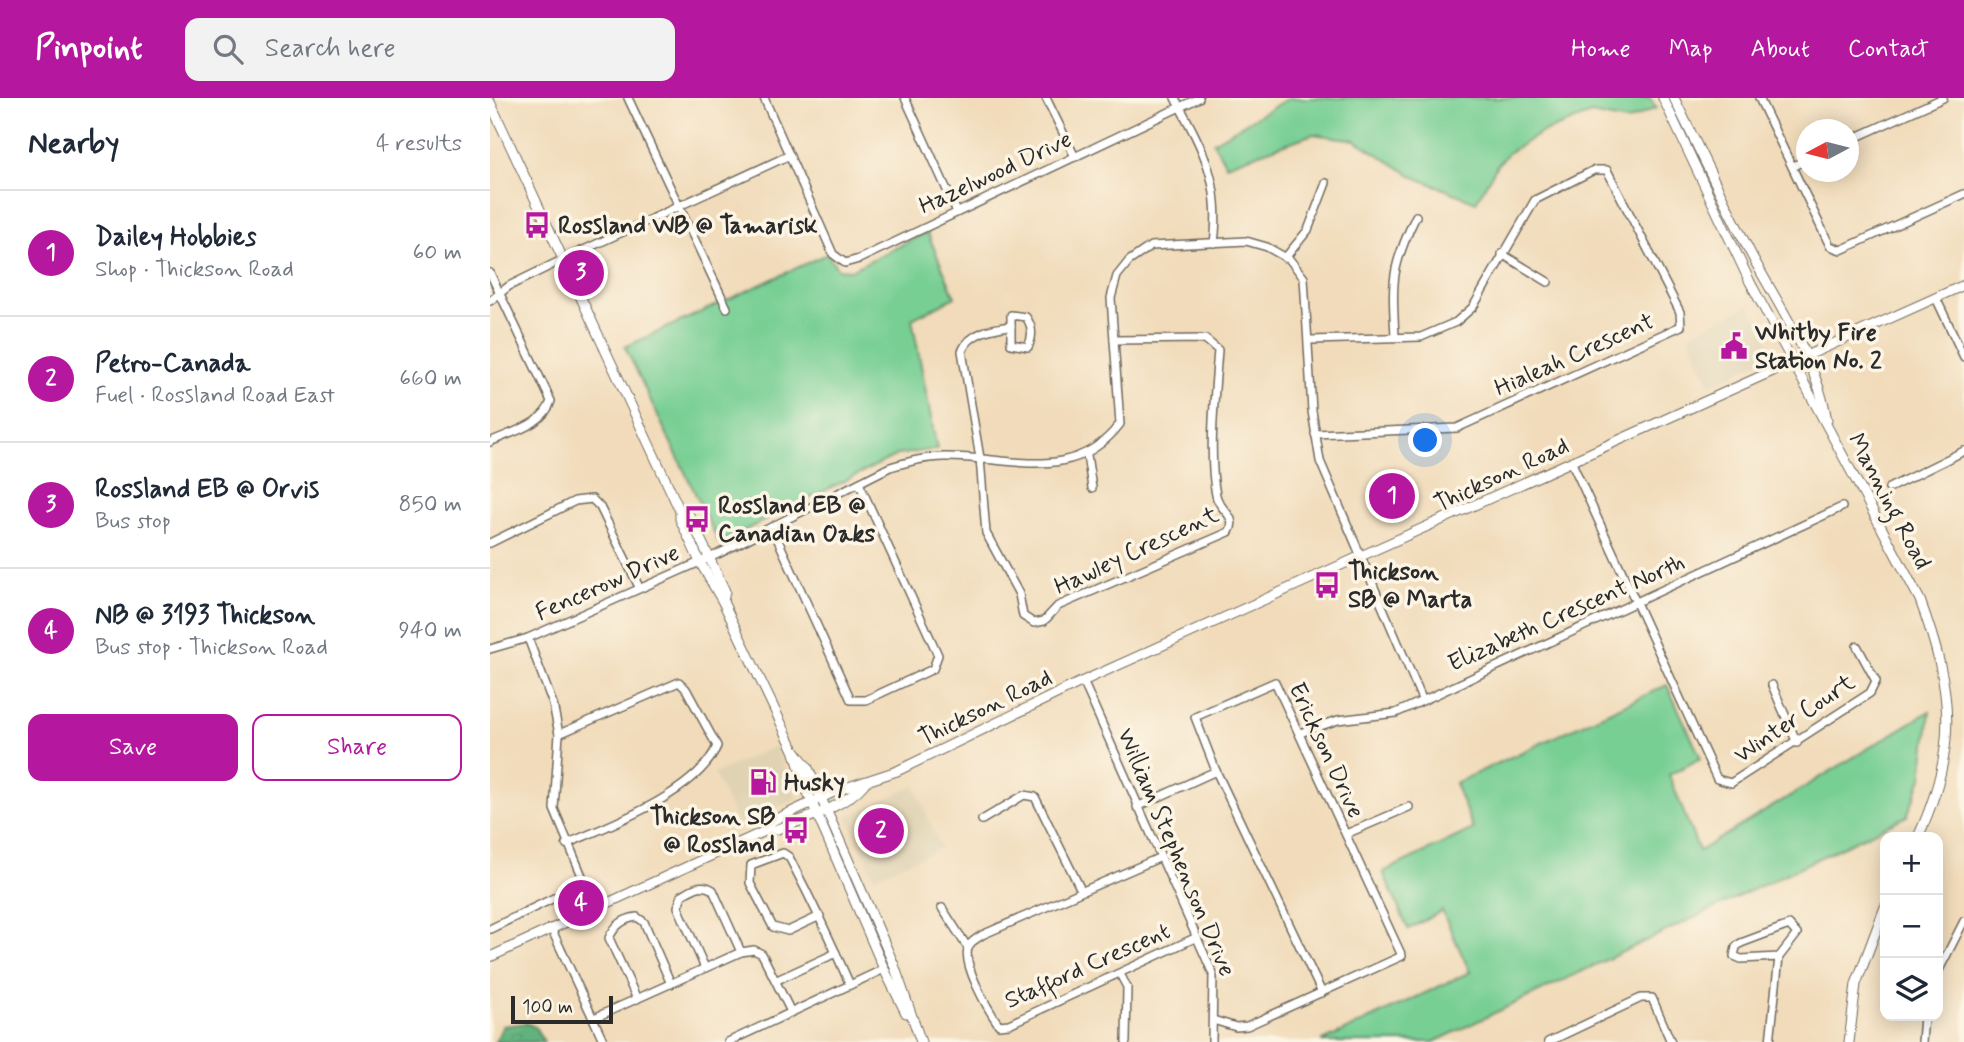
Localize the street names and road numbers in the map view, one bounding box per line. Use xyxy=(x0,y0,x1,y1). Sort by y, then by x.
street label: Hazelwood Drive xyxy=(914,124,1077,222)
street label: Hialeah Crescent xyxy=(1490,306,1659,404)
street label: Manning Road xyxy=(1837,428,1938,577)
street label: Thickson Road xyxy=(1429,431,1574,520)
street label: Hawley Crescent xyxy=(1049,500,1224,603)
street label: Fencerow Drive xyxy=(531,538,684,629)
street label: Elizabeth Crescent North xyxy=(1443,547,1690,680)
street label: Thickson Road xyxy=(914,663,1058,754)
street label: Winter Court xyxy=(1728,667,1861,771)
street label: Erickson Drive xyxy=(1281,678,1371,824)
street label: William Stephenson Drive xyxy=(1109,724,1242,981)
street label: Stafford Crescent xyxy=(1000,916,1176,1019)

